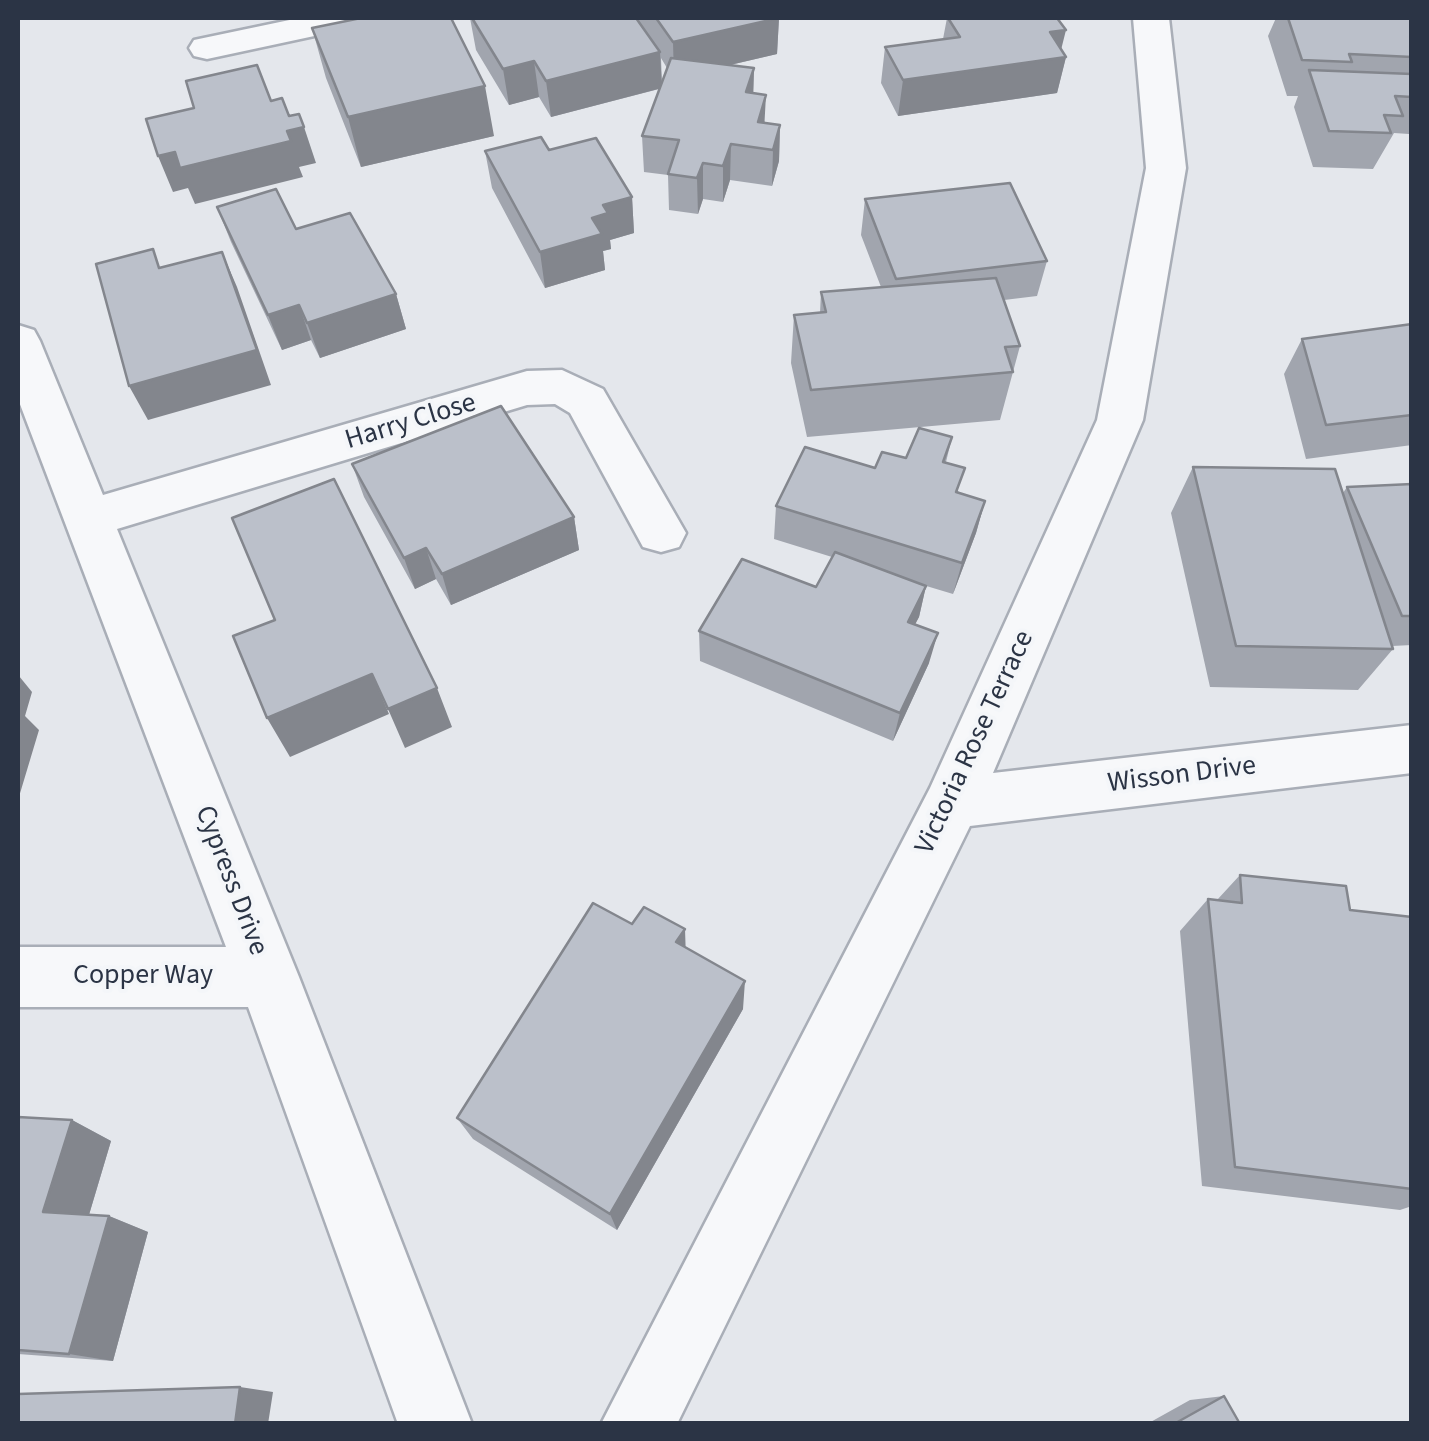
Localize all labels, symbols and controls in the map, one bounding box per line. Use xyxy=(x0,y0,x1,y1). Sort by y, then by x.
street label: Harry Close xyxy=(342,387,480,459)
street label: Victoria Rose Terrace xyxy=(910,626,1042,860)
street label: Wisson Drive xyxy=(1106,750,1258,802)
street label: Cypress Drive xyxy=(186,802,274,960)
street label: Copper Way xyxy=(73,960,213,994)

